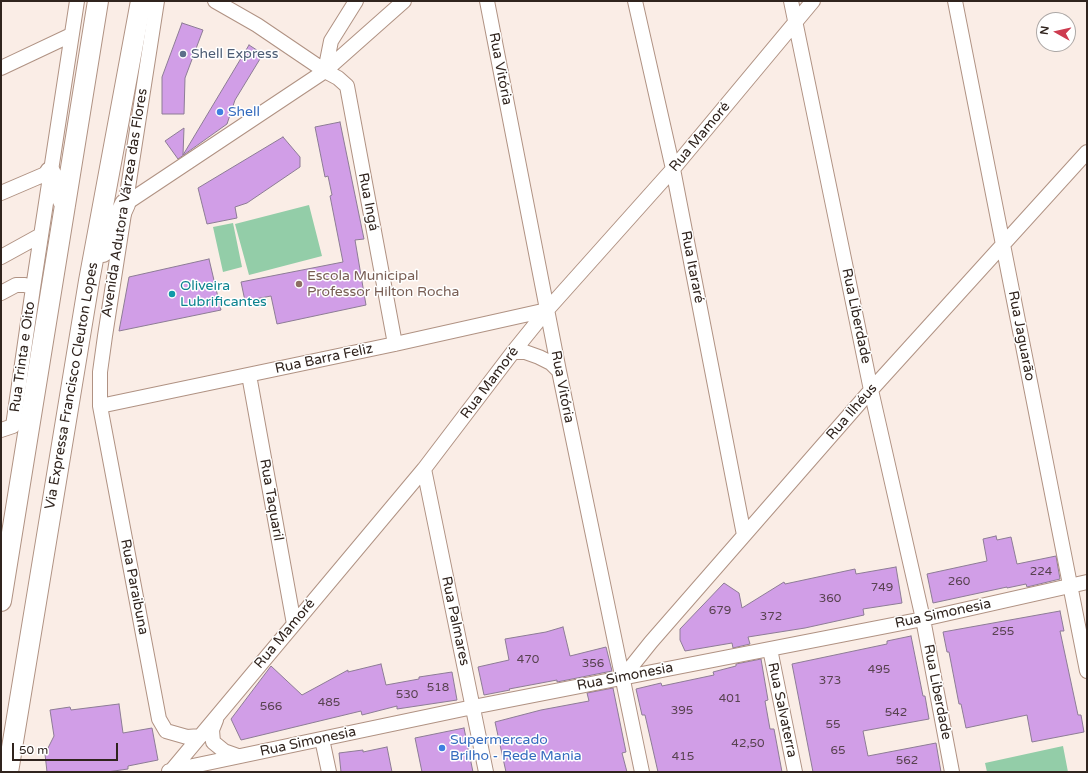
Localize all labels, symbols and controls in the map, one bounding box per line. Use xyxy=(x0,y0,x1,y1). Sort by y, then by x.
north arrow xyxy=(1036,12,1076,52)
text: N xyxy=(1038,25,1052,36)
street label: Rua Vitória xyxy=(485,31,515,107)
place label: Shell Express xyxy=(191,46,278,62)
marker: Shell Express xyxy=(178,49,188,59)
street label: Avenida Adutora Várzea das Flores xyxy=(99,87,151,319)
street label: Rua Mamoré xyxy=(666,99,734,175)
place label: Shell xyxy=(228,104,260,120)
marker: Shell xyxy=(215,107,225,117)
street label: Rua Ingá xyxy=(354,171,382,233)
street label: Rua Itararé xyxy=(677,229,707,305)
street label: Via Expressa Francisco Cleuton Lopes xyxy=(42,261,102,511)
street label: Rua Liberdade xyxy=(838,267,874,365)
place label: Escola Municipal Professor Hilton Rocha xyxy=(307,268,459,300)
place label: Oliveira Lubrificantes xyxy=(180,278,267,310)
marker: Escola Municipal Professor Hilton Rocha xyxy=(294,279,304,289)
marker: Oliveira Lubrificantes xyxy=(167,289,177,299)
street label: Rua Jaguarão xyxy=(1004,290,1038,382)
street label: Rua Trinta e Oito xyxy=(7,300,39,414)
street label: Rua Barra Feliz xyxy=(274,340,374,378)
street label: Rua Mamoré xyxy=(457,344,523,422)
street label: Rua Vitória xyxy=(547,349,577,425)
street label: Rua Ilhéus xyxy=(823,380,881,444)
street label: Rua Taquaril xyxy=(256,458,286,542)
street label: Rua Paraibuna xyxy=(116,538,152,636)
house number: 224 xyxy=(1030,565,1052,579)
street label: Rua Palmares xyxy=(437,575,473,667)
house number: 260 xyxy=(948,575,970,589)
house number: 749 xyxy=(871,581,893,595)
house number: 360 xyxy=(819,592,841,606)
street label: Rua Mamoré xyxy=(251,596,319,672)
street label: Rua Simonesia xyxy=(893,596,993,632)
house number: 679 xyxy=(709,604,731,618)
house number: 372 xyxy=(760,610,782,624)
house number: 255 xyxy=(992,625,1014,639)
street label: Rua Liberdade xyxy=(920,643,954,741)
house number: 470 xyxy=(517,653,539,667)
house number: 356 xyxy=(582,657,604,671)
street label: Rua Simonesia xyxy=(575,659,675,695)
street label: Rua Salvaterra xyxy=(764,661,800,759)
house number: 495 xyxy=(868,663,890,677)
house number: 373 xyxy=(819,674,841,688)
house number: 518 xyxy=(427,681,449,695)
house number: 530 xyxy=(396,688,418,702)
house number: 401 xyxy=(719,692,741,706)
house number: 485 xyxy=(318,696,340,710)
house number: 566 xyxy=(260,700,282,714)
house number: 395 xyxy=(671,704,693,718)
house number: 542 xyxy=(885,706,907,720)
house number: 55 xyxy=(825,718,841,732)
street label: Rua Simonesia xyxy=(258,724,358,760)
place label: Supermercado Brilho - Rede Mania xyxy=(450,732,582,764)
scale bar xyxy=(14,735,120,761)
house number: 42,50 xyxy=(731,737,765,751)
text: 50 m xyxy=(19,743,48,757)
marker: Supermercado Brilho - Rede Mania xyxy=(437,743,447,753)
house number: 65 xyxy=(830,744,846,758)
house number: 415 xyxy=(672,750,694,764)
house number: 562 xyxy=(896,754,918,768)

